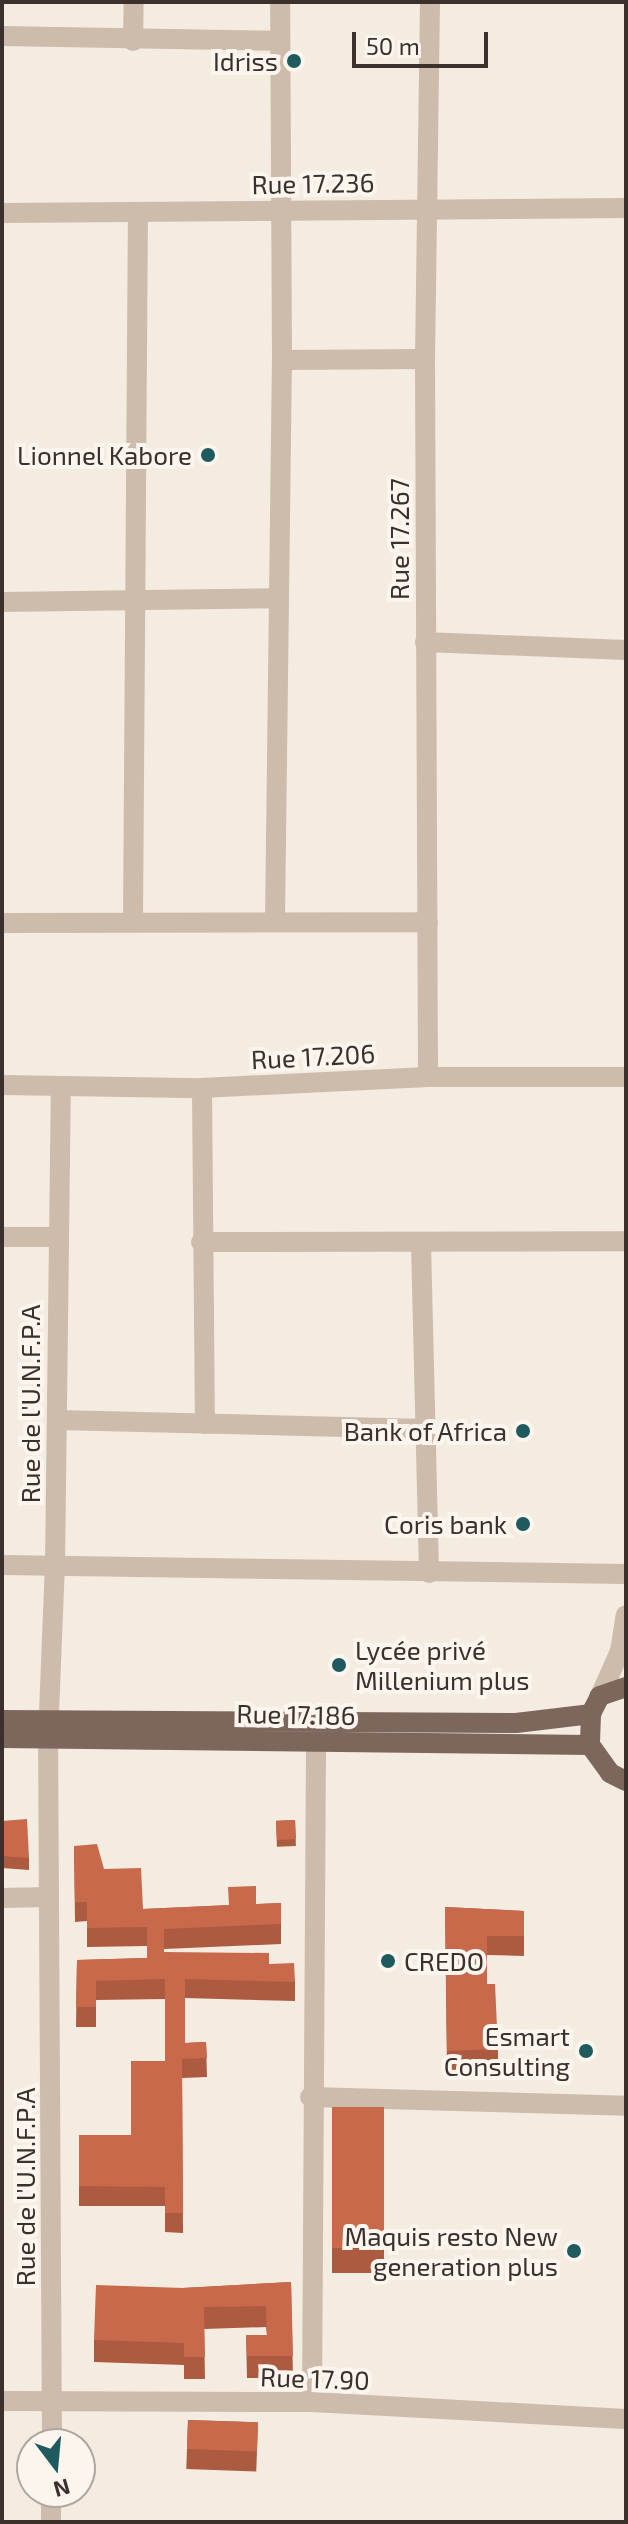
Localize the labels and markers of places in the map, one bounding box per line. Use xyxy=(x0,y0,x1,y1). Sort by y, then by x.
place label: Idriss xyxy=(213,45,278,77)
marker: Idriss xyxy=(285,52,303,70)
place label: Lionnel Kabore xyxy=(16,439,192,471)
marker: Lionnel Kabore xyxy=(199,446,217,464)
place label: Bank of Africa xyxy=(342,1415,507,1447)
marker: Bank of Africa xyxy=(514,1422,532,1440)
place label: Coris bank xyxy=(384,1508,507,1540)
marker: Coris bank xyxy=(514,1515,532,1533)
place label: Lycée privé Millenium plus xyxy=(355,1634,529,1696)
marker: Lycée privé Millenium plus xyxy=(330,1656,348,1674)
place label: CREDO xyxy=(404,1945,484,1977)
marker: CREDO xyxy=(379,1952,397,1970)
place label: Esmart Consulting xyxy=(444,2020,570,2082)
marker: Esmart Consulting xyxy=(577,2042,595,2060)
place label: Maquis resto New generation plus xyxy=(344,2220,558,2282)
marker: Maquis resto New generation plus xyxy=(565,2242,583,2260)

